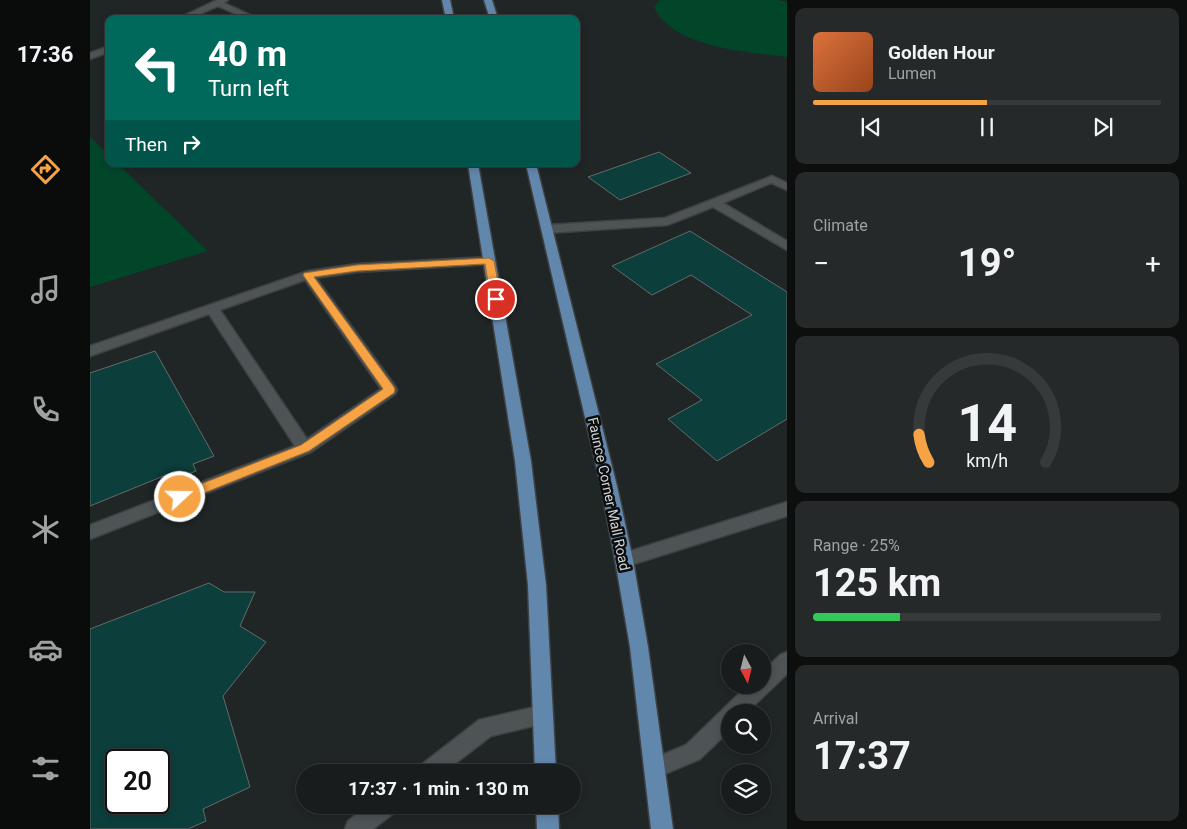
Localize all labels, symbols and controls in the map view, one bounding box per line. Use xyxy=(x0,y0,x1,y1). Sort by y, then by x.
text: 40 m xyxy=(208,34,287,75)
icon: left xyxy=(125,35,190,100)
text: Golden Hour xyxy=(888,41,995,64)
text: 17:36 xyxy=(17,42,73,67)
text: Lumen xyxy=(888,64,936,83)
text: Turn left xyxy=(208,76,289,101)
icon: previous xyxy=(857,113,885,141)
icon: pause xyxy=(973,113,1001,141)
icon: next xyxy=(1089,113,1117,141)
icon: right xyxy=(177,130,205,158)
text: Then xyxy=(125,133,167,156)
icon: directions xyxy=(28,152,63,187)
text: Climate xyxy=(813,216,868,235)
text: 19° xyxy=(958,241,1016,285)
text: − xyxy=(813,247,829,280)
text: + xyxy=(1145,247,1161,280)
icon: music xyxy=(28,272,63,307)
pin xyxy=(475,278,517,320)
icon: arrive xyxy=(482,285,510,313)
icon: phone xyxy=(28,392,63,427)
text: 14 xyxy=(957,393,1017,454)
street label: Faunce Corner Mall Road xyxy=(585,416,633,572)
text: km/h xyxy=(966,450,1008,471)
position arrow xyxy=(153,470,205,522)
icon: climate xyxy=(28,512,63,547)
text: Range · 25% xyxy=(813,536,900,555)
text: 125 km xyxy=(813,561,941,605)
icon: car xyxy=(28,632,63,667)
north arrow xyxy=(721,644,771,694)
map controls xyxy=(721,644,771,814)
button: search xyxy=(721,704,771,754)
text: Arrival xyxy=(813,709,858,728)
text: 17:37 xyxy=(813,734,911,778)
speed limit sign: 20 xyxy=(105,749,170,814)
icon: filters xyxy=(28,751,63,786)
button: layers xyxy=(721,764,771,814)
text: 17:37 · 1 min · 130 m xyxy=(348,777,529,800)

